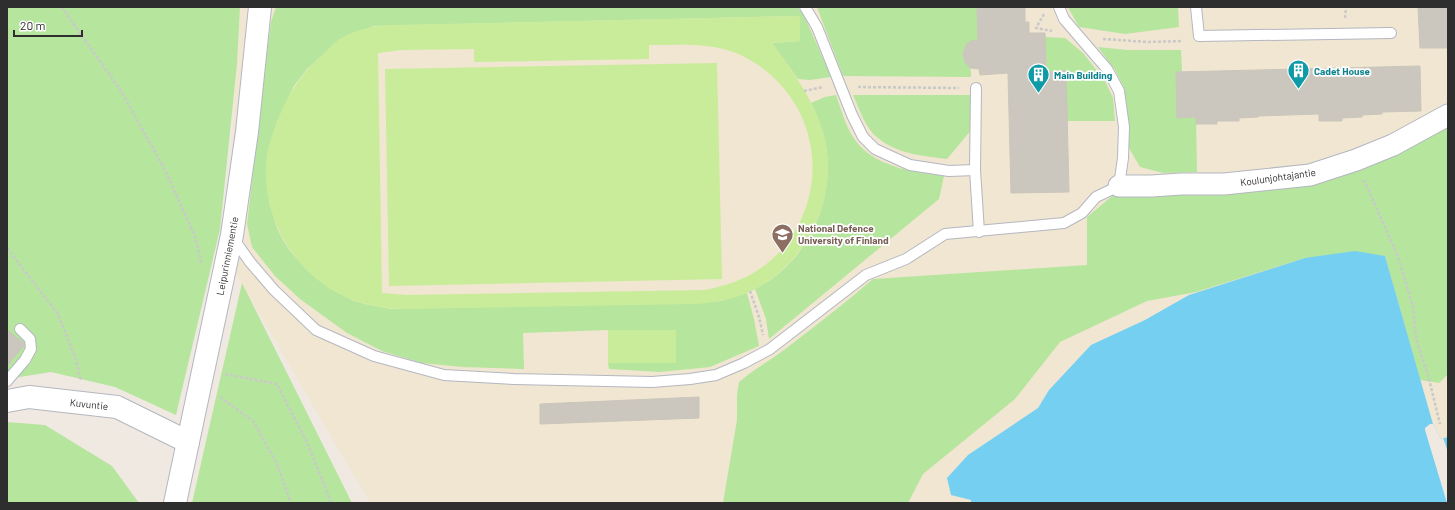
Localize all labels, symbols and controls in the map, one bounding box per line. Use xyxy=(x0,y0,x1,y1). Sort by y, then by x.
scale bar xyxy=(14,12,82,38)
text: 20 m xyxy=(20,18,46,32)
building icon: Cadet House xyxy=(1286,58,1312,91)
building icon: Main Building xyxy=(1025,62,1051,95)
place label: Cadet House xyxy=(1314,65,1370,77)
place label: Main Building xyxy=(1054,69,1113,81)
street label: Koulunjohtajantie xyxy=(1239,166,1317,188)
street label: Leipurinniementie xyxy=(214,216,240,296)
school or university icon: National Defence University of Finland xyxy=(769,221,795,254)
place label: National Defence University of Finland xyxy=(798,222,889,246)
street label: Kuvuntie xyxy=(69,396,109,412)

